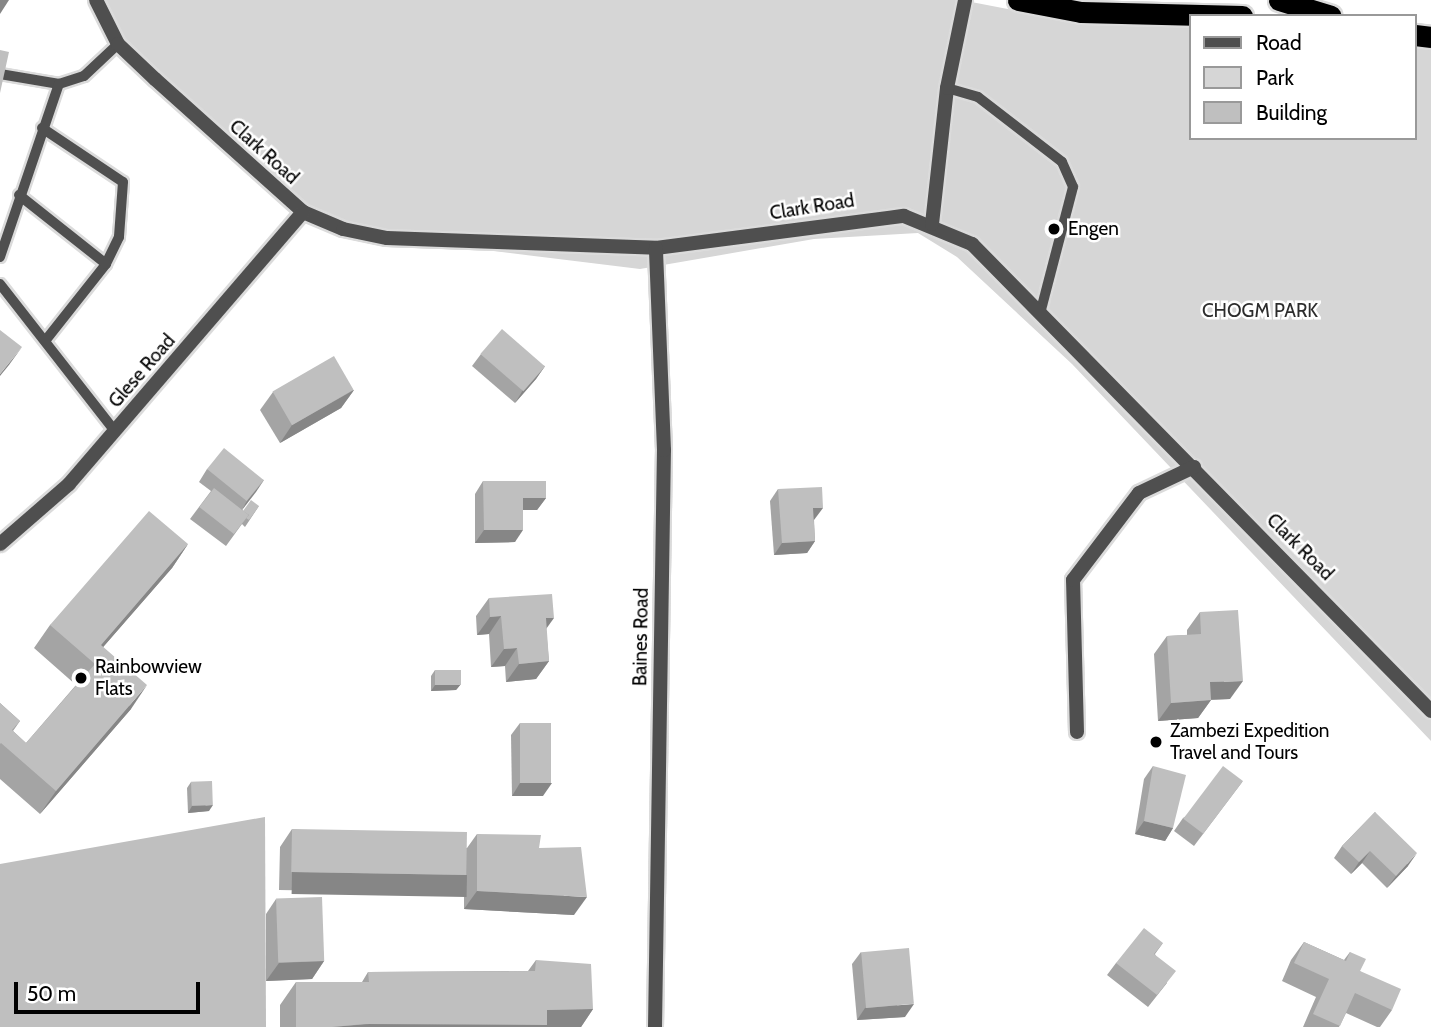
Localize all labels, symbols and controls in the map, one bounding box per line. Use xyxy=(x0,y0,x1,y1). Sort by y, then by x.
legend xyxy=(1190,14,1417,140)
text: Road xyxy=(1256,30,1302,55)
text: Park xyxy=(1256,65,1294,90)
text: Building xyxy=(1256,100,1327,125)
street label: Clark Road xyxy=(225,115,303,189)
street label: Clark Road xyxy=(768,189,856,225)
place label: Engen xyxy=(1068,218,1119,240)
marker: Engen xyxy=(1046,221,1062,237)
park label: CHOGM PARK xyxy=(1202,300,1318,322)
street label: Glese Road xyxy=(104,330,180,412)
street label: Clark Road xyxy=(1262,509,1338,585)
street label: Baines Road xyxy=(629,588,653,686)
place label: Rainbowview Flats xyxy=(95,656,202,700)
marker: Rainbowview Flats xyxy=(73,670,89,686)
place label: Zambezi Expedition Travel and Tours xyxy=(1170,720,1329,764)
marker: Zambezi Expedition Travel and Tours xyxy=(1148,734,1164,750)
scale bar xyxy=(18,968,203,1012)
text: 50 m xyxy=(27,981,76,1006)

